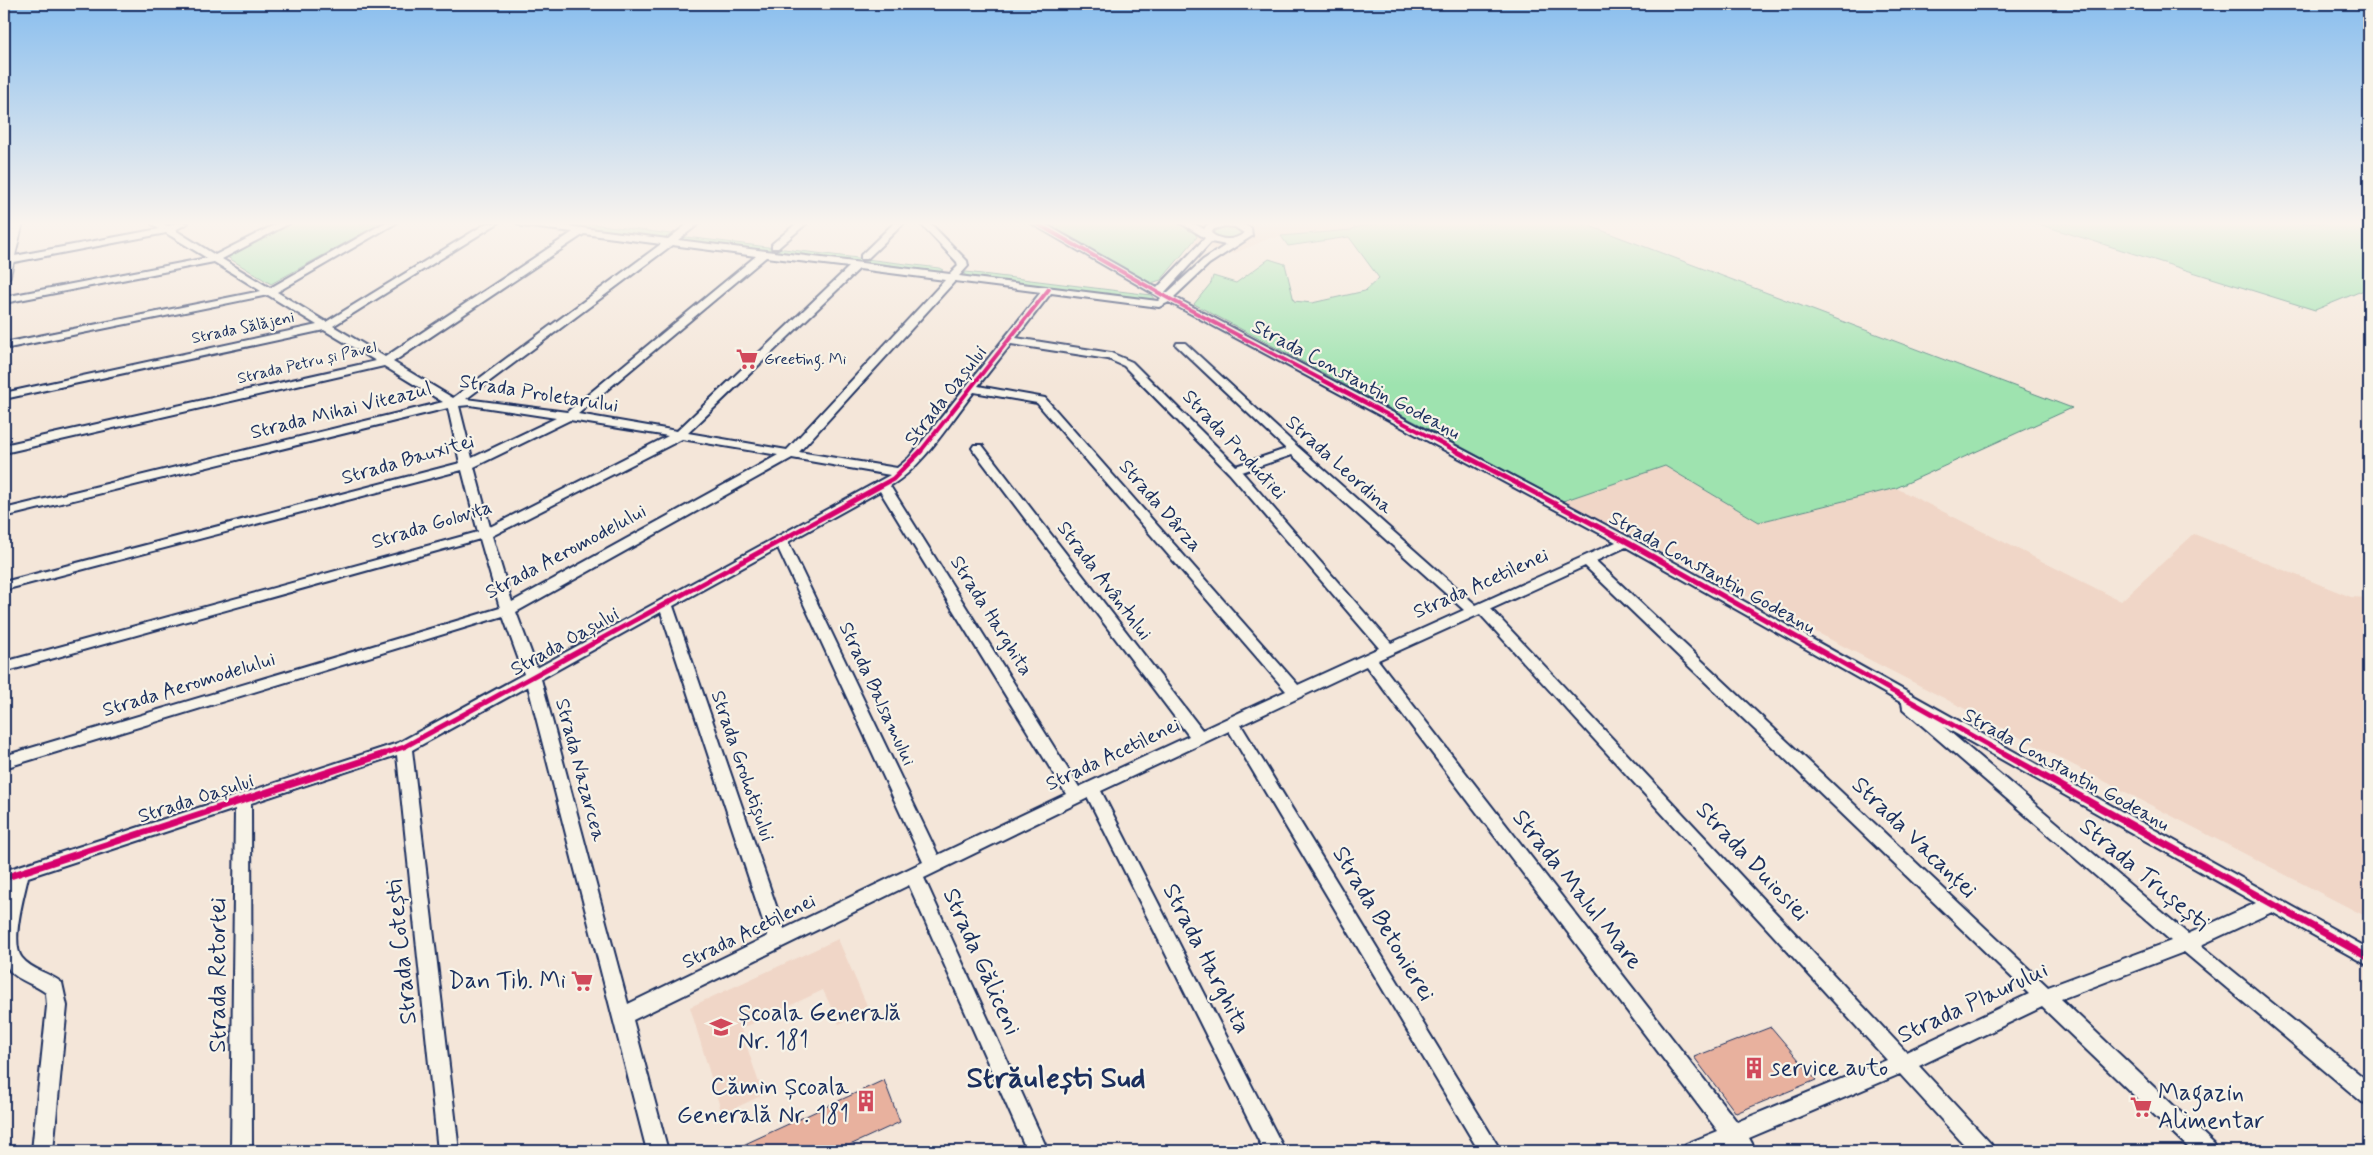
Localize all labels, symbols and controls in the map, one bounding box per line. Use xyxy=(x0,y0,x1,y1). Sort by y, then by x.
street label: Strada Sălăjeni xyxy=(190,307,296,349)
street label: Strada Constantin Godeanu xyxy=(1247,314,1465,446)
street label: Strada Petru și Pavel xyxy=(235,337,379,389)
street label: Strada Oașului xyxy=(898,340,994,452)
supermarket icon: Greeting. Mi xyxy=(734,346,760,372)
place label: Greeting. Mi xyxy=(764,349,847,371)
street label: Strada Proletarului xyxy=(458,368,620,420)
street label: Strada Mihai Viteazul xyxy=(248,375,434,447)
street label: Strada Productiei xyxy=(1176,384,1292,506)
street label: Strada Leordina xyxy=(1279,409,1399,521)
street label: Strada Bauxitei xyxy=(338,428,478,492)
street label: Strada Dârza xyxy=(1112,454,1208,558)
street label: Strada Golovița xyxy=(368,494,496,556)
street label: Strada Aeromodelului xyxy=(481,498,651,606)
street label: Strada Constantin Godeanu xyxy=(1604,505,1820,641)
street label: Strada Avântului xyxy=(1050,516,1158,646)
street label: Strada Acetilenei xyxy=(1409,542,1553,626)
street label: Strada Harghita xyxy=(943,551,1039,681)
street label: Strada Oașului xyxy=(506,601,624,683)
street label: Strada Balsamului xyxy=(832,618,922,770)
street label: Strada Aeromodelului xyxy=(99,646,279,724)
street label: Strada Grohotișului xyxy=(704,687,780,845)
street label: Strada Nazarcea xyxy=(548,696,612,845)
street label: Strada Constantin Godeanu xyxy=(1958,702,2174,838)
street label: Strada Acetilenei xyxy=(1041,712,1185,798)
street label: Strada Oașului xyxy=(135,768,257,830)
street label: Strada Vacanței xyxy=(1845,770,1983,906)
street label: Strada Duiosiei xyxy=(1688,795,1816,929)
street label: Strada Malul Mare xyxy=(1505,803,1649,977)
street label: Strada Trușești xyxy=(2073,812,2215,938)
street label: Strada Betonierei xyxy=(1324,841,1442,1007)
street label: Strada Cotești xyxy=(379,878,425,1026)
street label: Strada Harghita xyxy=(1155,879,1257,1039)
street label: Strada Găliceni xyxy=(935,884,1027,1040)
street label: Strada Acetilenei xyxy=(678,888,820,976)
street label: Strada Retortei xyxy=(203,897,234,1053)
street label: Strada Plaurului xyxy=(1893,955,2053,1051)
place label: Dan Tib. Mi xyxy=(448,966,566,997)
supermarket icon: Dan Tib. Mi xyxy=(569,968,595,994)
place label: Școala Generală Nr. 181 xyxy=(738,998,901,1057)
school or university icon: Școala Generală Nr. 181 xyxy=(708,1014,734,1040)
place label: service auto xyxy=(1770,1053,1888,1084)
building icon: service auto xyxy=(1741,1055,1767,1081)
district label: Străulești Sud xyxy=(966,1059,1146,1098)
place label: Cămin Școala Generală Nr. 181 xyxy=(677,1072,850,1131)
place label: Magazin Alimentar xyxy=(2158,1078,2265,1137)
building icon: Cămin Școala Generală Nr. 181 xyxy=(853,1088,879,1114)
supermarket icon: Magazin Alimentar xyxy=(2128,1094,2154,1120)

